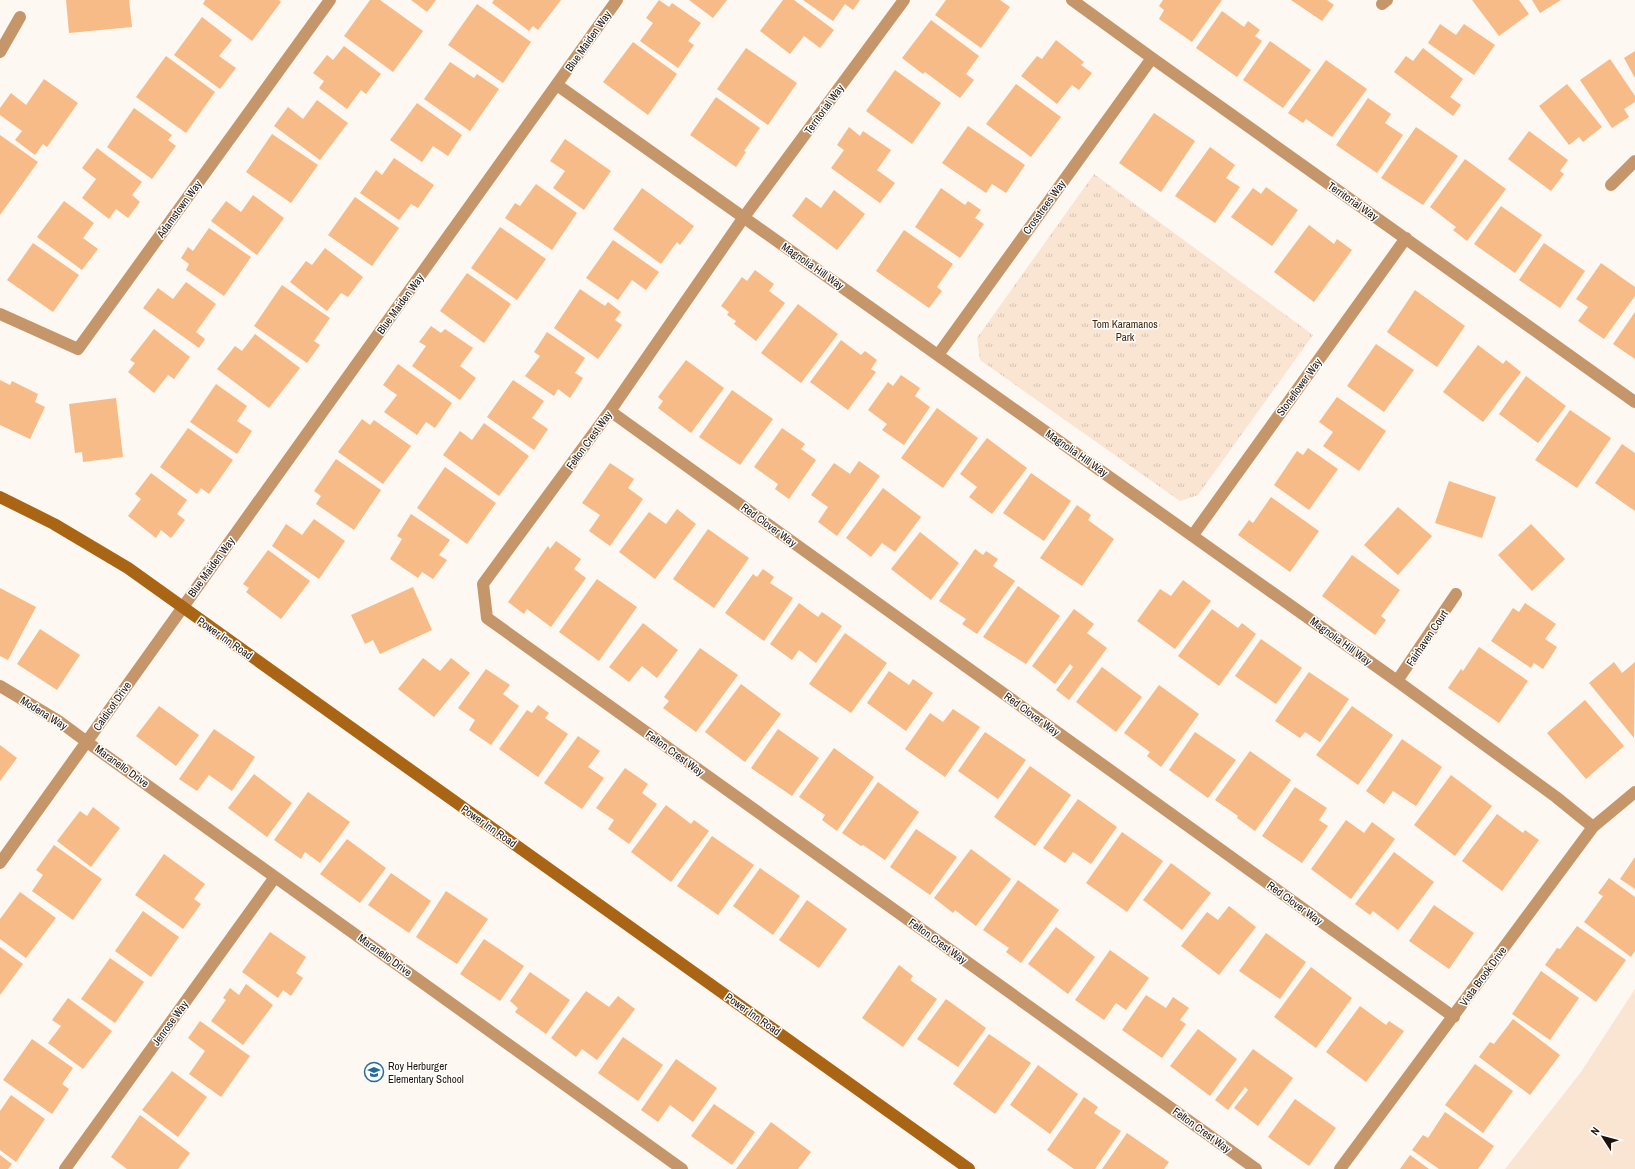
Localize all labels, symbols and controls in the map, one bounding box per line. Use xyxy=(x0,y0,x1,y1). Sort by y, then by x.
street label: Blue Maiden Way xyxy=(562,8,614,74)
street label: Territorial Way xyxy=(801,81,847,137)
street label: Adamstown Way xyxy=(153,177,205,241)
street label: Crosstrees Way xyxy=(1020,177,1069,237)
street label: Territorial Way xyxy=(1325,179,1381,224)
street label: Magnolia Hill Way xyxy=(779,239,847,293)
street label: Blue Maiden Way xyxy=(374,271,427,337)
park label: Tom Karamanos Park xyxy=(1092,317,1158,344)
street label: Stoneflower Way xyxy=(1273,355,1325,419)
street label: Felton Crest Way xyxy=(563,408,615,472)
street label: Magnolia Hill Way xyxy=(1043,426,1111,480)
street label: Red Clover Way xyxy=(738,500,800,550)
street label: Blue Maiden Way xyxy=(185,534,238,600)
street label: Fairhaven Court xyxy=(1403,607,1451,669)
street label: Power Inn Road xyxy=(194,614,256,662)
street label: Magnolia Hill Way xyxy=(1307,614,1375,668)
street label: Caldicot Drive xyxy=(90,679,134,733)
street label: Red Clover Way xyxy=(1001,689,1063,739)
street label: Modena Way xyxy=(18,693,71,733)
street label: Felton Crest Way xyxy=(643,727,707,779)
street label: Maranello Drive xyxy=(92,742,152,790)
street label: Power Inn Road xyxy=(458,802,520,850)
street label: Red Clover Way xyxy=(1264,878,1326,928)
street label: Felton Crest Way xyxy=(906,915,970,967)
street label: Maranello Drive xyxy=(355,931,415,979)
street label: Vista Brook Drive xyxy=(1457,943,1509,1009)
street label: Power Inn Road xyxy=(722,990,784,1038)
street label: Jenrose Way xyxy=(149,997,191,1048)
place label: Roy Herburger Elementary School xyxy=(388,1059,464,1086)
school or university icon: Roy Herburger Elementary School xyxy=(363,1061,385,1083)
street label: Felton Crest Way xyxy=(1170,1104,1234,1156)
north arrow xyxy=(1583,1117,1623,1157)
text: N xyxy=(1587,1124,1602,1138)

